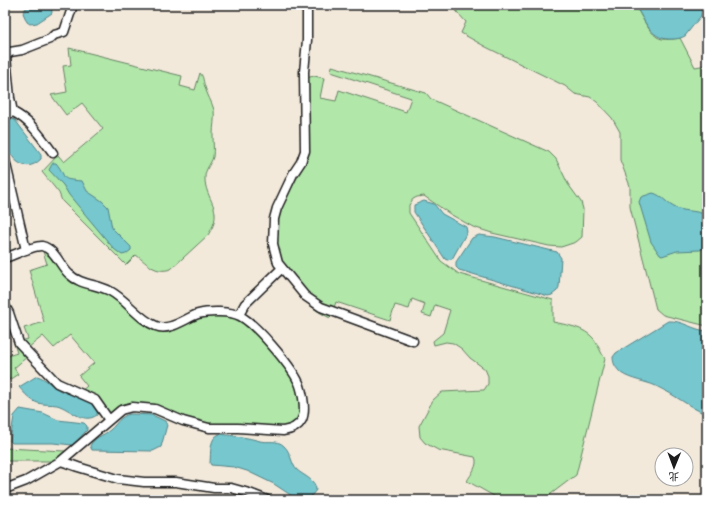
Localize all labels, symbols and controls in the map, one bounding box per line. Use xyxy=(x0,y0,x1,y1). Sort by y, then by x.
north arrow xyxy=(654,447,694,487)
text: 北 xyxy=(668,467,679,486)

